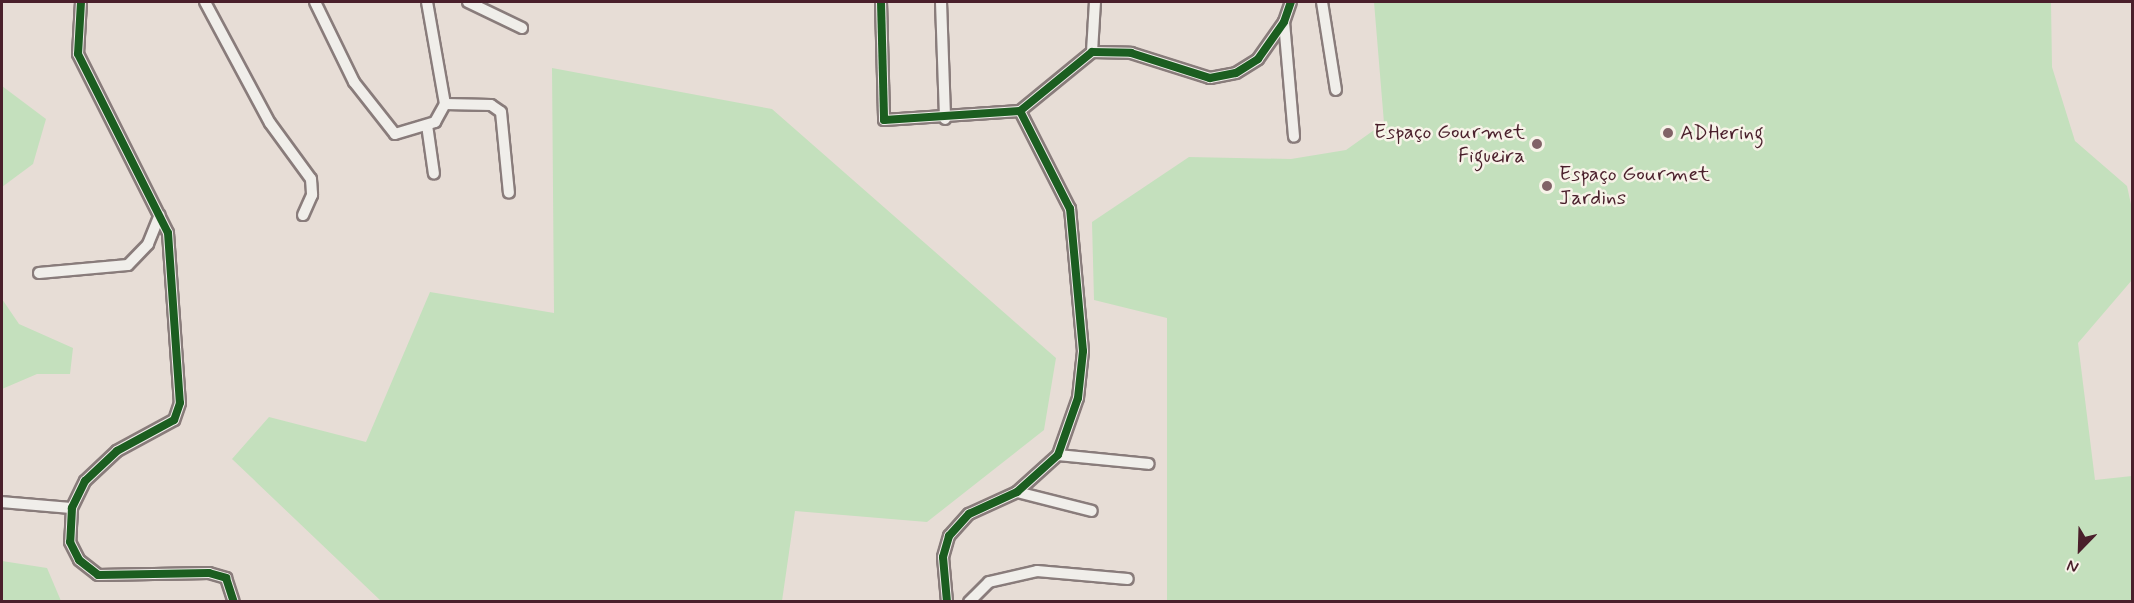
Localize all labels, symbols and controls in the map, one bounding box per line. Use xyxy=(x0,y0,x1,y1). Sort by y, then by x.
place label: Espaço Gourmet Figueira xyxy=(1378,119,1525,169)
place label: ADHering xyxy=(1680,120,1764,146)
marker: ADHering xyxy=(1661,126,1675,140)
marker: Espaço Gourmet Figueira xyxy=(1530,137,1544,151)
place label: Espaço Gourmet Jardins xyxy=(1559,161,1706,211)
marker: Espaço Gourmet Jardins xyxy=(1540,179,1554,193)
north arrow xyxy=(2050,519,2110,579)
text: N xyxy=(2064,554,2082,578)

